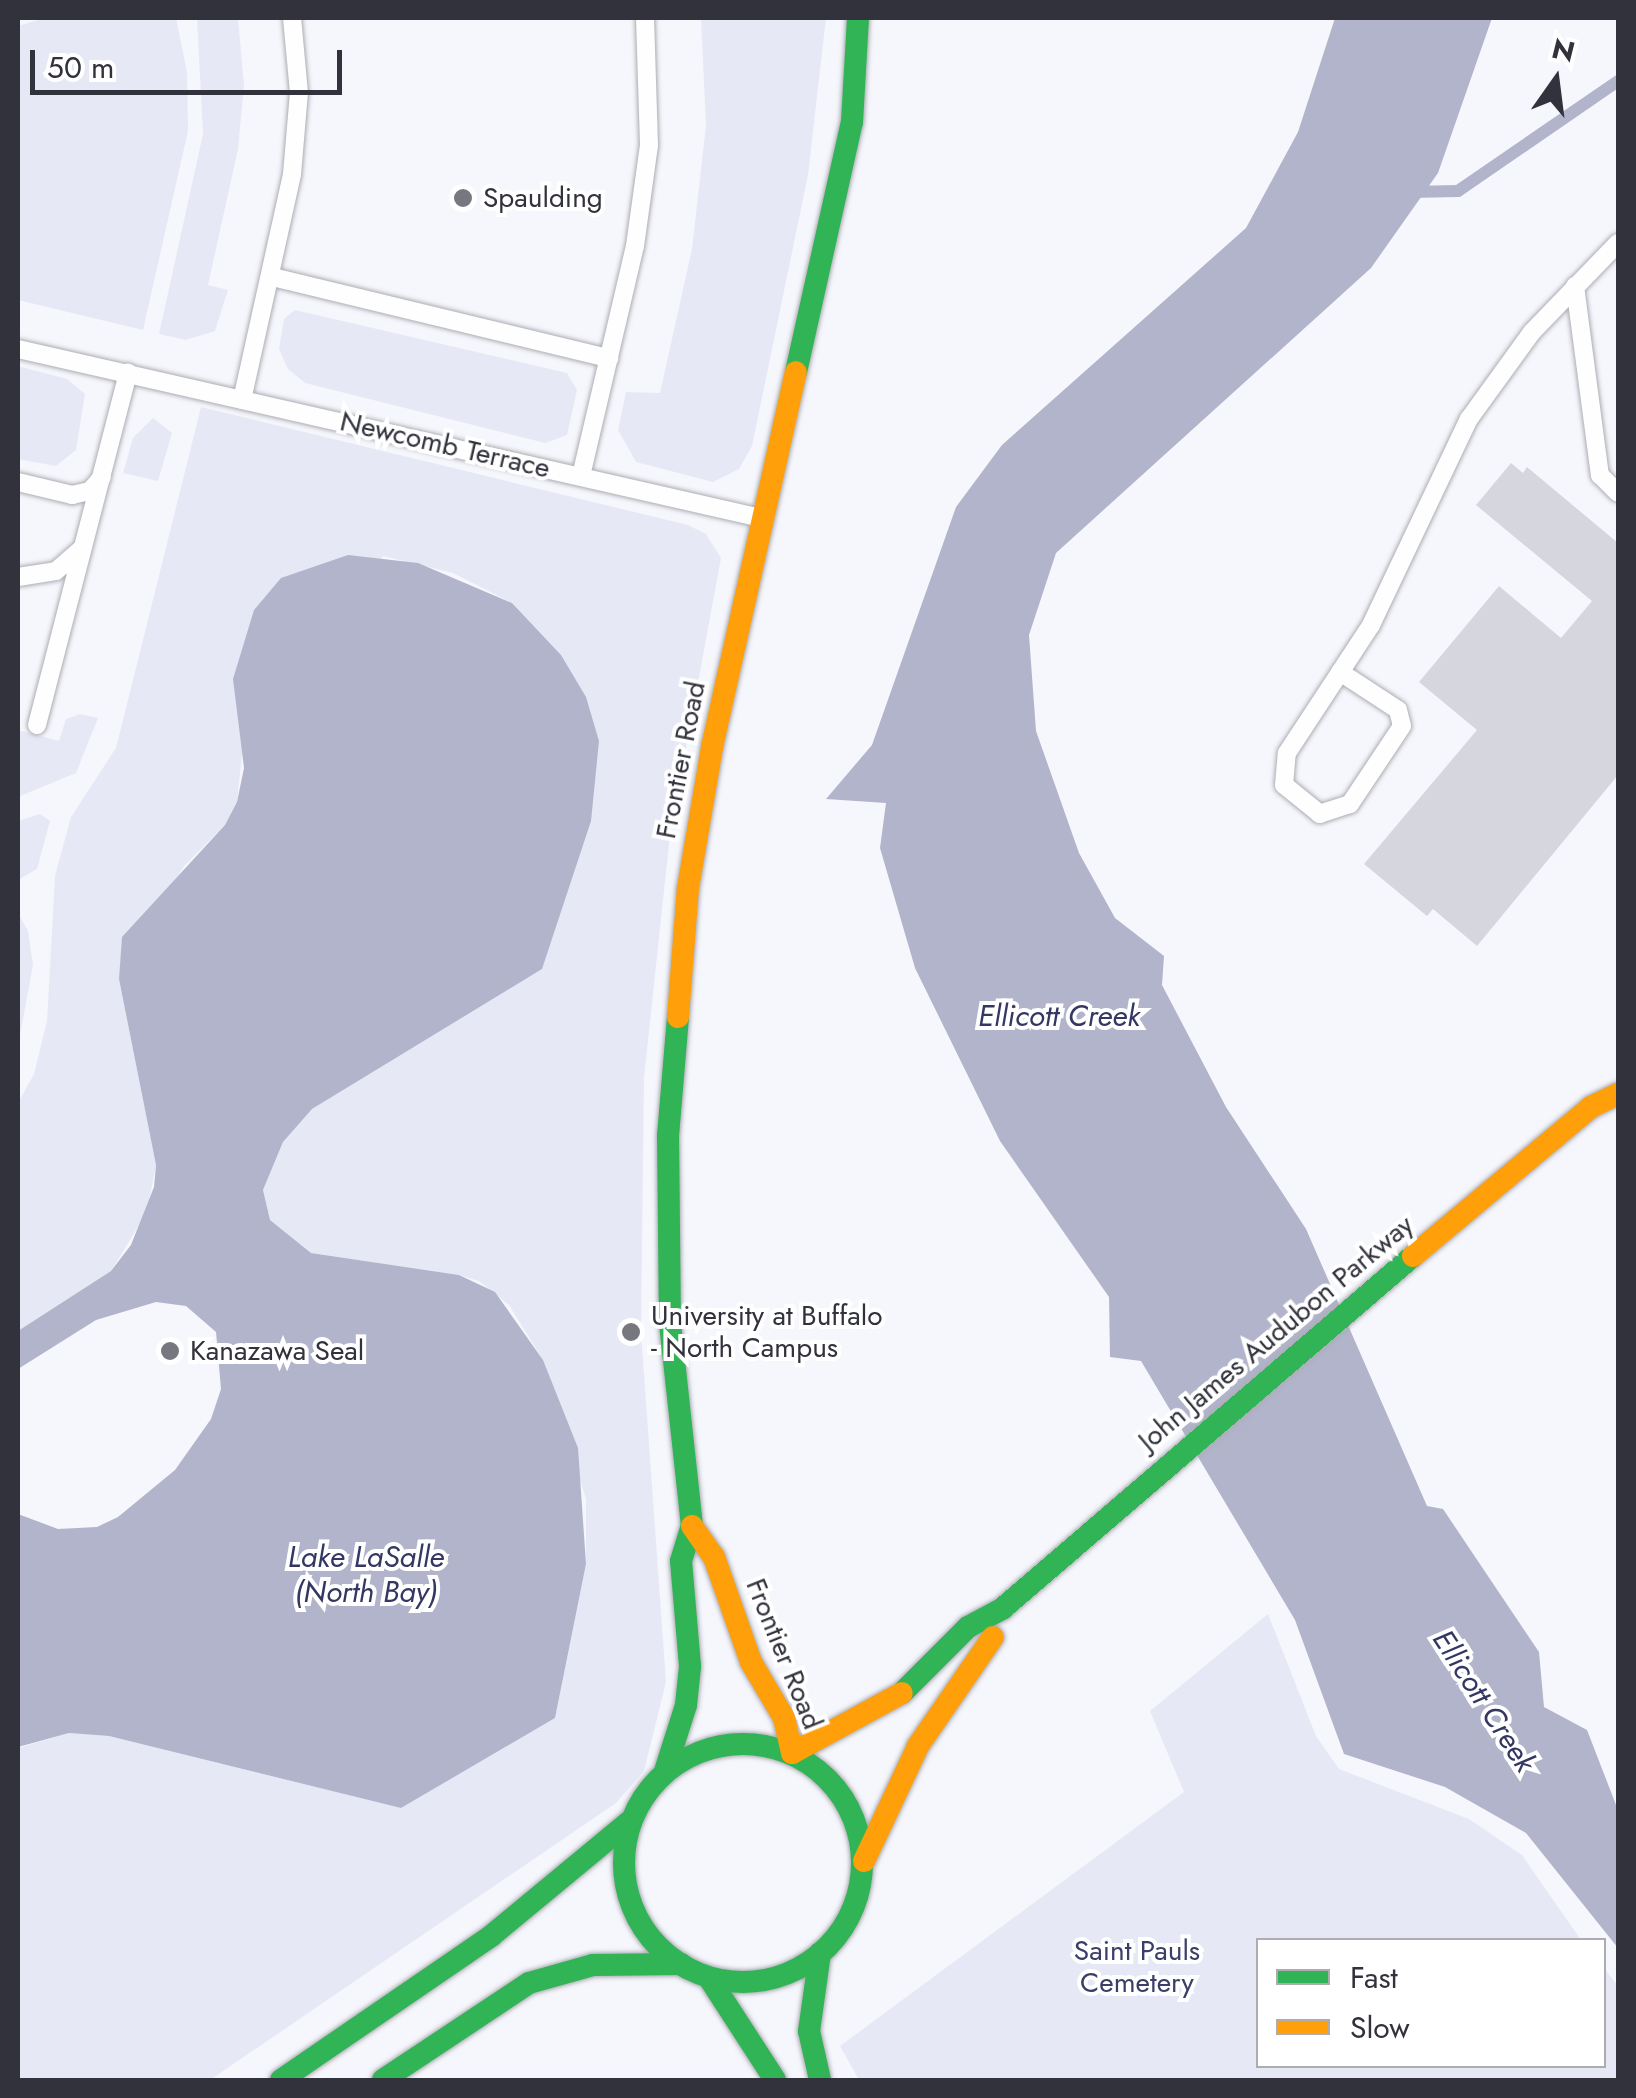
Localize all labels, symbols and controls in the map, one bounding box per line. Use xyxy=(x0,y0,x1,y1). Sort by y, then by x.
text: N xyxy=(1548,28,1579,73)
scale bar xyxy=(35,30,348,92)
north arrow xyxy=(1506,30,1606,130)
text: 50 m xyxy=(47,46,114,89)
place label: Spaulding xyxy=(483,181,603,215)
marker: Spaulding xyxy=(452,187,474,209)
street label: Newcomb Terrace xyxy=(337,405,553,485)
street label: Frontier Road xyxy=(649,679,713,841)
water label: Ellicott Creek xyxy=(978,998,1140,1034)
street label: John James Audubon Parkway xyxy=(1132,1208,1420,1458)
place label: University at Buffalo - North Campus xyxy=(651,1299,883,1365)
marker: University at Buffalo - North Campus xyxy=(620,1321,642,1343)
place label: Kanazawa Seal xyxy=(190,1334,364,1368)
marker: Kanazawa Seal xyxy=(159,1340,181,1362)
water label: Lake LaSalle (North Bay) xyxy=(288,1539,444,1610)
street label: Frontier Road xyxy=(739,1574,829,1734)
water label: Ellicott Creek xyxy=(1425,1623,1543,1779)
park label: Saint Pauls Cemetery xyxy=(1074,1934,1200,2000)
legend xyxy=(1256,1938,1606,2068)
text: Fast xyxy=(1350,1956,1398,1999)
text: Slow xyxy=(1350,2006,1410,2049)

